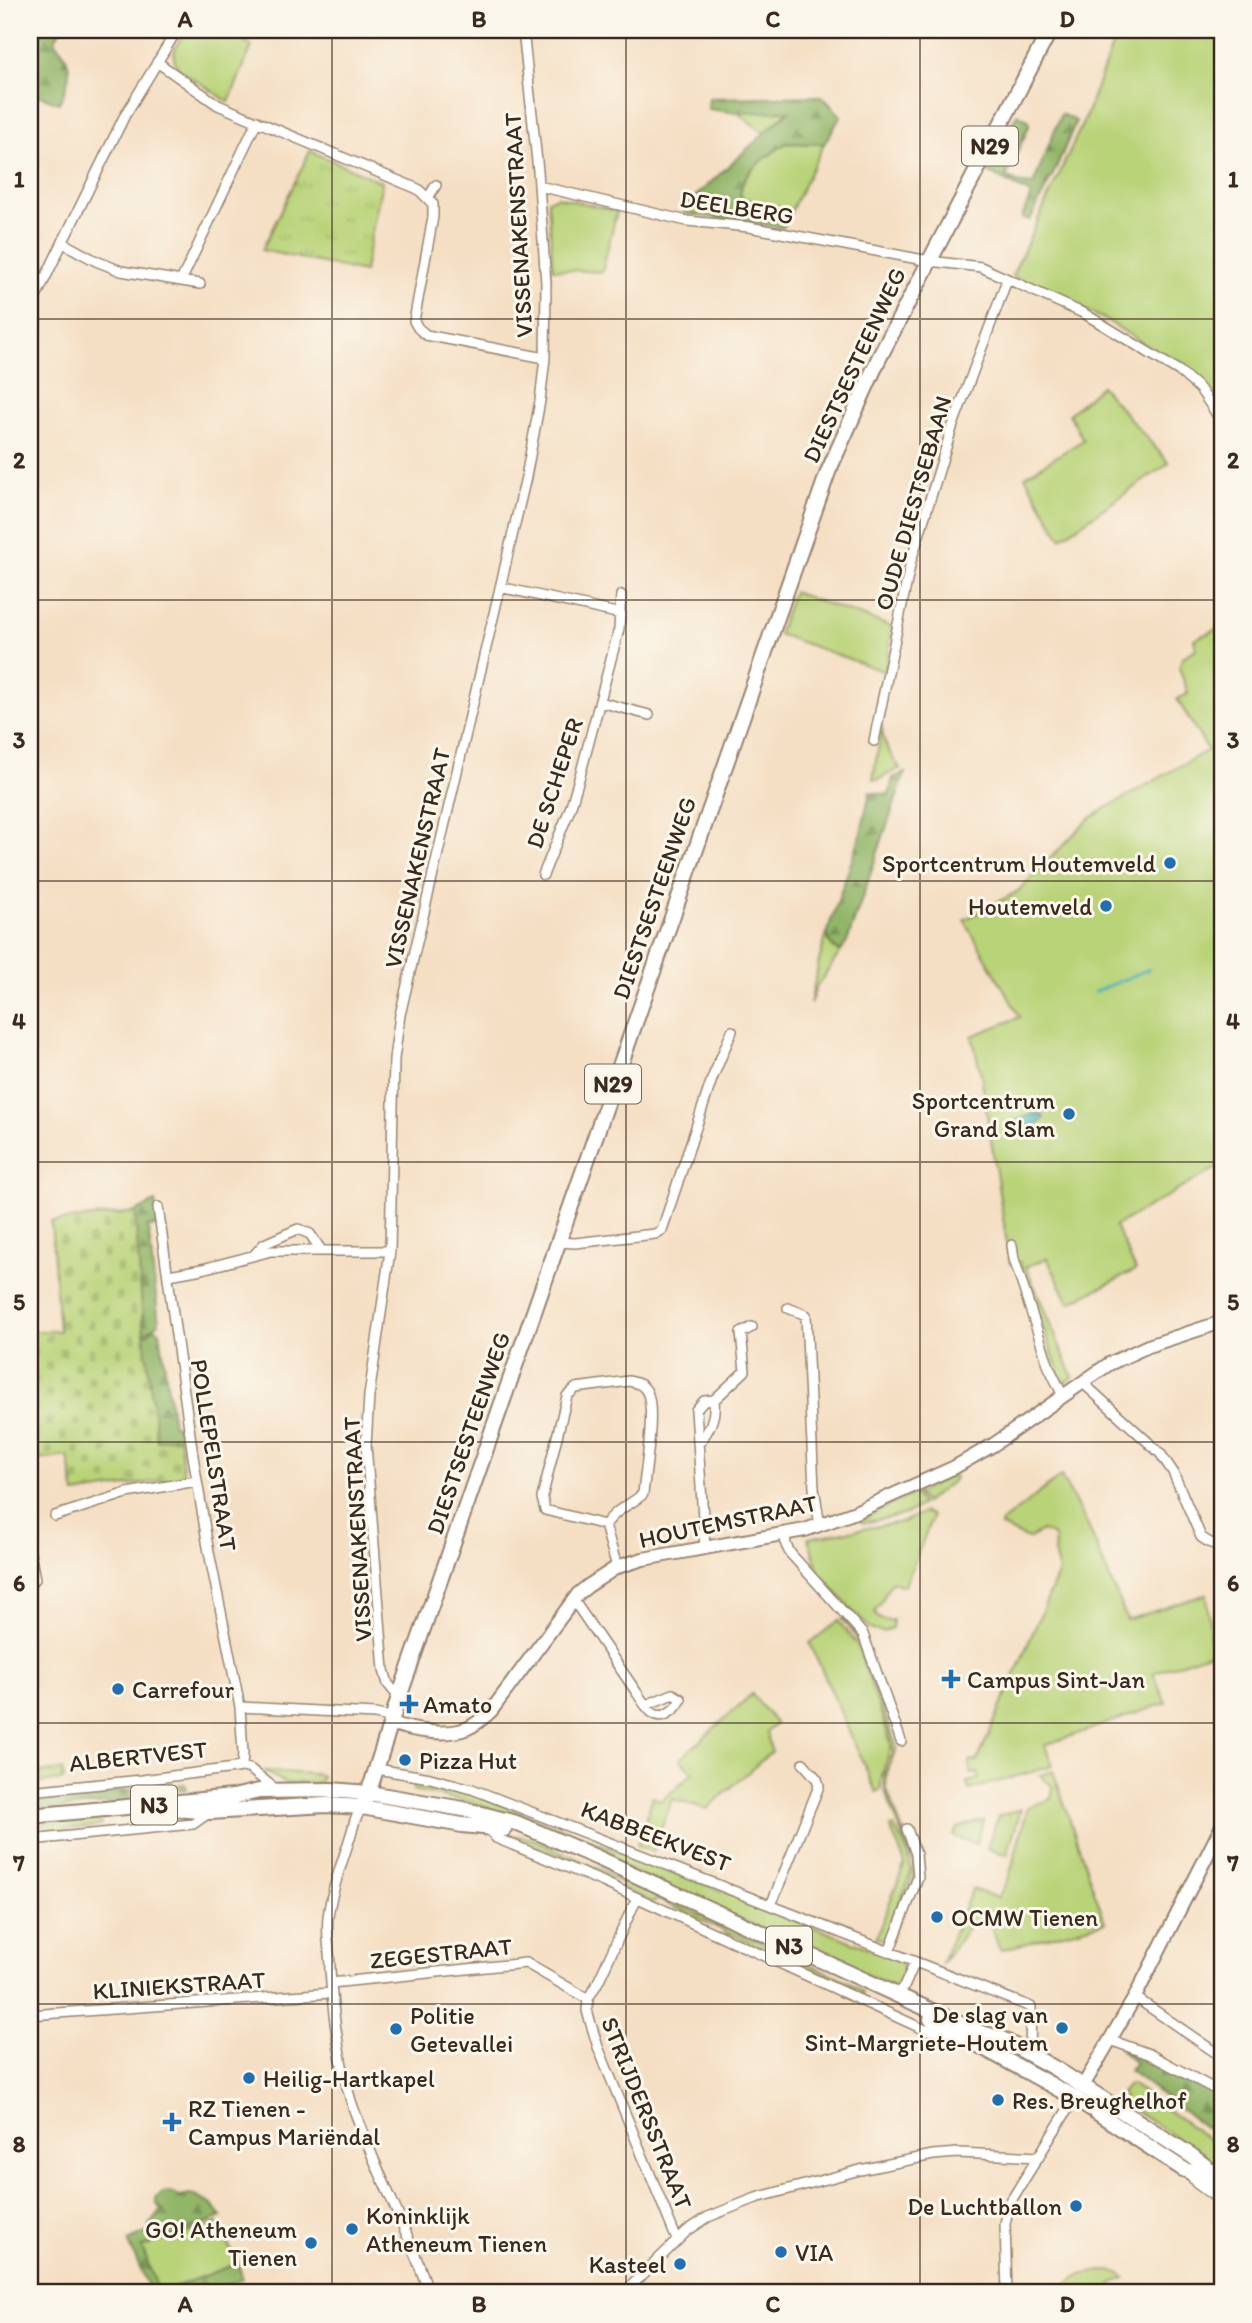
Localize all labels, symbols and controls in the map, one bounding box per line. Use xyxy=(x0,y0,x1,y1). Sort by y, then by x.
text: A xyxy=(177,5,193,33)
text: B xyxy=(472,5,487,33)
text: C xyxy=(766,5,781,33)
text: D xyxy=(1059,5,1075,33)
street label: VISSENAKENSTRAAT xyxy=(498,111,538,338)
road number: N29 xyxy=(962,127,1018,166)
text: 1 xyxy=(14,165,25,193)
text: 1 xyxy=(1228,165,1239,193)
street label: DEELBERG xyxy=(678,184,796,230)
street label: DIESTSESTEENWEG xyxy=(796,263,912,467)
street label: OUDE DIESTSEBAAN xyxy=(868,392,958,614)
text: 2 xyxy=(13,446,26,474)
text: 2 xyxy=(1227,446,1240,474)
street label: DE SCHEPER xyxy=(519,714,589,852)
text: 3 xyxy=(13,726,26,754)
text: 3 xyxy=(1227,726,1240,754)
street label: VISSENAKENSTRAAT xyxy=(378,744,457,971)
street label: DIESTSESTEENWEG xyxy=(606,793,702,1003)
place label: Sportcentrum Houtemveld xyxy=(882,849,1156,878)
marker: Sportcentrum Houtemveld xyxy=(1162,855,1178,871)
place label: Houtemveld xyxy=(968,892,1092,921)
marker: Houtemveld xyxy=(1098,898,1114,914)
text: 4 xyxy=(12,1007,26,1035)
text: 4 xyxy=(1226,1007,1240,1035)
road number: N29 xyxy=(585,1064,641,1104)
place label: Sportcentrum Grand Slam xyxy=(912,1086,1055,1143)
marker: Sportcentrum Grand Slam xyxy=(1061,1106,1077,1122)
text: 5 xyxy=(13,1288,25,1316)
text: 5 xyxy=(1227,1288,1239,1316)
street label: DIESTSESTEENWEG xyxy=(420,1328,516,1538)
street label: POLLEPELSTRAAT xyxy=(185,1357,244,1554)
street label: VISSENAKENSTRAAT xyxy=(337,1415,377,1642)
street label: HOUTEMSTRAAT xyxy=(636,1488,820,1554)
text: 6 xyxy=(13,1569,25,1597)
text: 6 xyxy=(1227,1569,1239,1597)
place label: Campus Sint-Jan xyxy=(967,1665,1146,1694)
marker: Campus Sint-Jan xyxy=(941,1669,961,1689)
place label: Carrefour xyxy=(132,1675,234,1704)
marker: Carrefour xyxy=(110,1681,126,1697)
place label: Amato xyxy=(423,1690,492,1719)
marker: Amato xyxy=(401,1696,417,1712)
street label: ALBERTVEST xyxy=(67,1734,209,1778)
place label: Pizza Hut xyxy=(419,1746,517,1775)
marker: Pizza Hut xyxy=(397,1752,413,1768)
road number: N3 xyxy=(131,1786,177,1824)
street label: KABBEEKVEST xyxy=(577,1794,735,1878)
text: 7 xyxy=(12,1849,25,1877)
text: 7 xyxy=(1226,1849,1239,1877)
place label: OCMW Tienen xyxy=(951,1903,1098,1932)
marker: OCMW Tienen xyxy=(929,1909,945,1925)
road number: N3 xyxy=(766,1926,812,1966)
street label: ZEGESTRAAT xyxy=(368,1931,514,1975)
street label: KLINIEKSTRAAT xyxy=(92,1964,267,2006)
place label: De slag van Sint-Margriete-Houtem xyxy=(805,2000,1048,2057)
place label: Politie Getevallei xyxy=(410,2001,513,2058)
street label: STRIJDERSSTRAAT xyxy=(595,2013,699,2214)
marker: De slag van Sint-Margriete-Houtem xyxy=(1054,2020,1070,2036)
marker: Politie Getevallei xyxy=(388,2021,404,2037)
place label: Heilig-Hartkapel xyxy=(263,2064,435,2093)
marker: Heilig-Hartkapel xyxy=(241,2070,257,2086)
place label: Res. Breughelhof xyxy=(1012,2086,1187,2115)
marker: Res. Breughelhof xyxy=(990,2092,1006,2108)
place label: RZ Tienen - Campus Mariëndal xyxy=(188,2094,380,2151)
marker: RZ Tienen - Campus Mariëndal xyxy=(162,2112,182,2132)
text: 8 xyxy=(13,2130,26,2158)
text: 8 xyxy=(1227,2130,1240,2158)
place label: De Luchtballon xyxy=(907,2192,1062,2221)
marker: De Luchtballon xyxy=(1068,2198,1084,2214)
place label: Koninklijk Atheneum Tienen xyxy=(366,2201,547,2258)
place label: GO! Atheneum Tienen xyxy=(145,2215,297,2272)
marker: Koninklijk Atheneum Tienen xyxy=(344,2221,360,2237)
marker: GO! Atheneum Tienen xyxy=(303,2235,319,2251)
place label: VIA xyxy=(795,2238,833,2267)
marker: VIA xyxy=(773,2244,789,2260)
place label: Kasteel xyxy=(589,2250,666,2279)
marker: Kasteel xyxy=(672,2256,688,2272)
text: A xyxy=(177,2290,193,2318)
text: B xyxy=(472,2290,487,2318)
text: C xyxy=(766,2290,781,2318)
text: D xyxy=(1059,2290,1075,2318)

